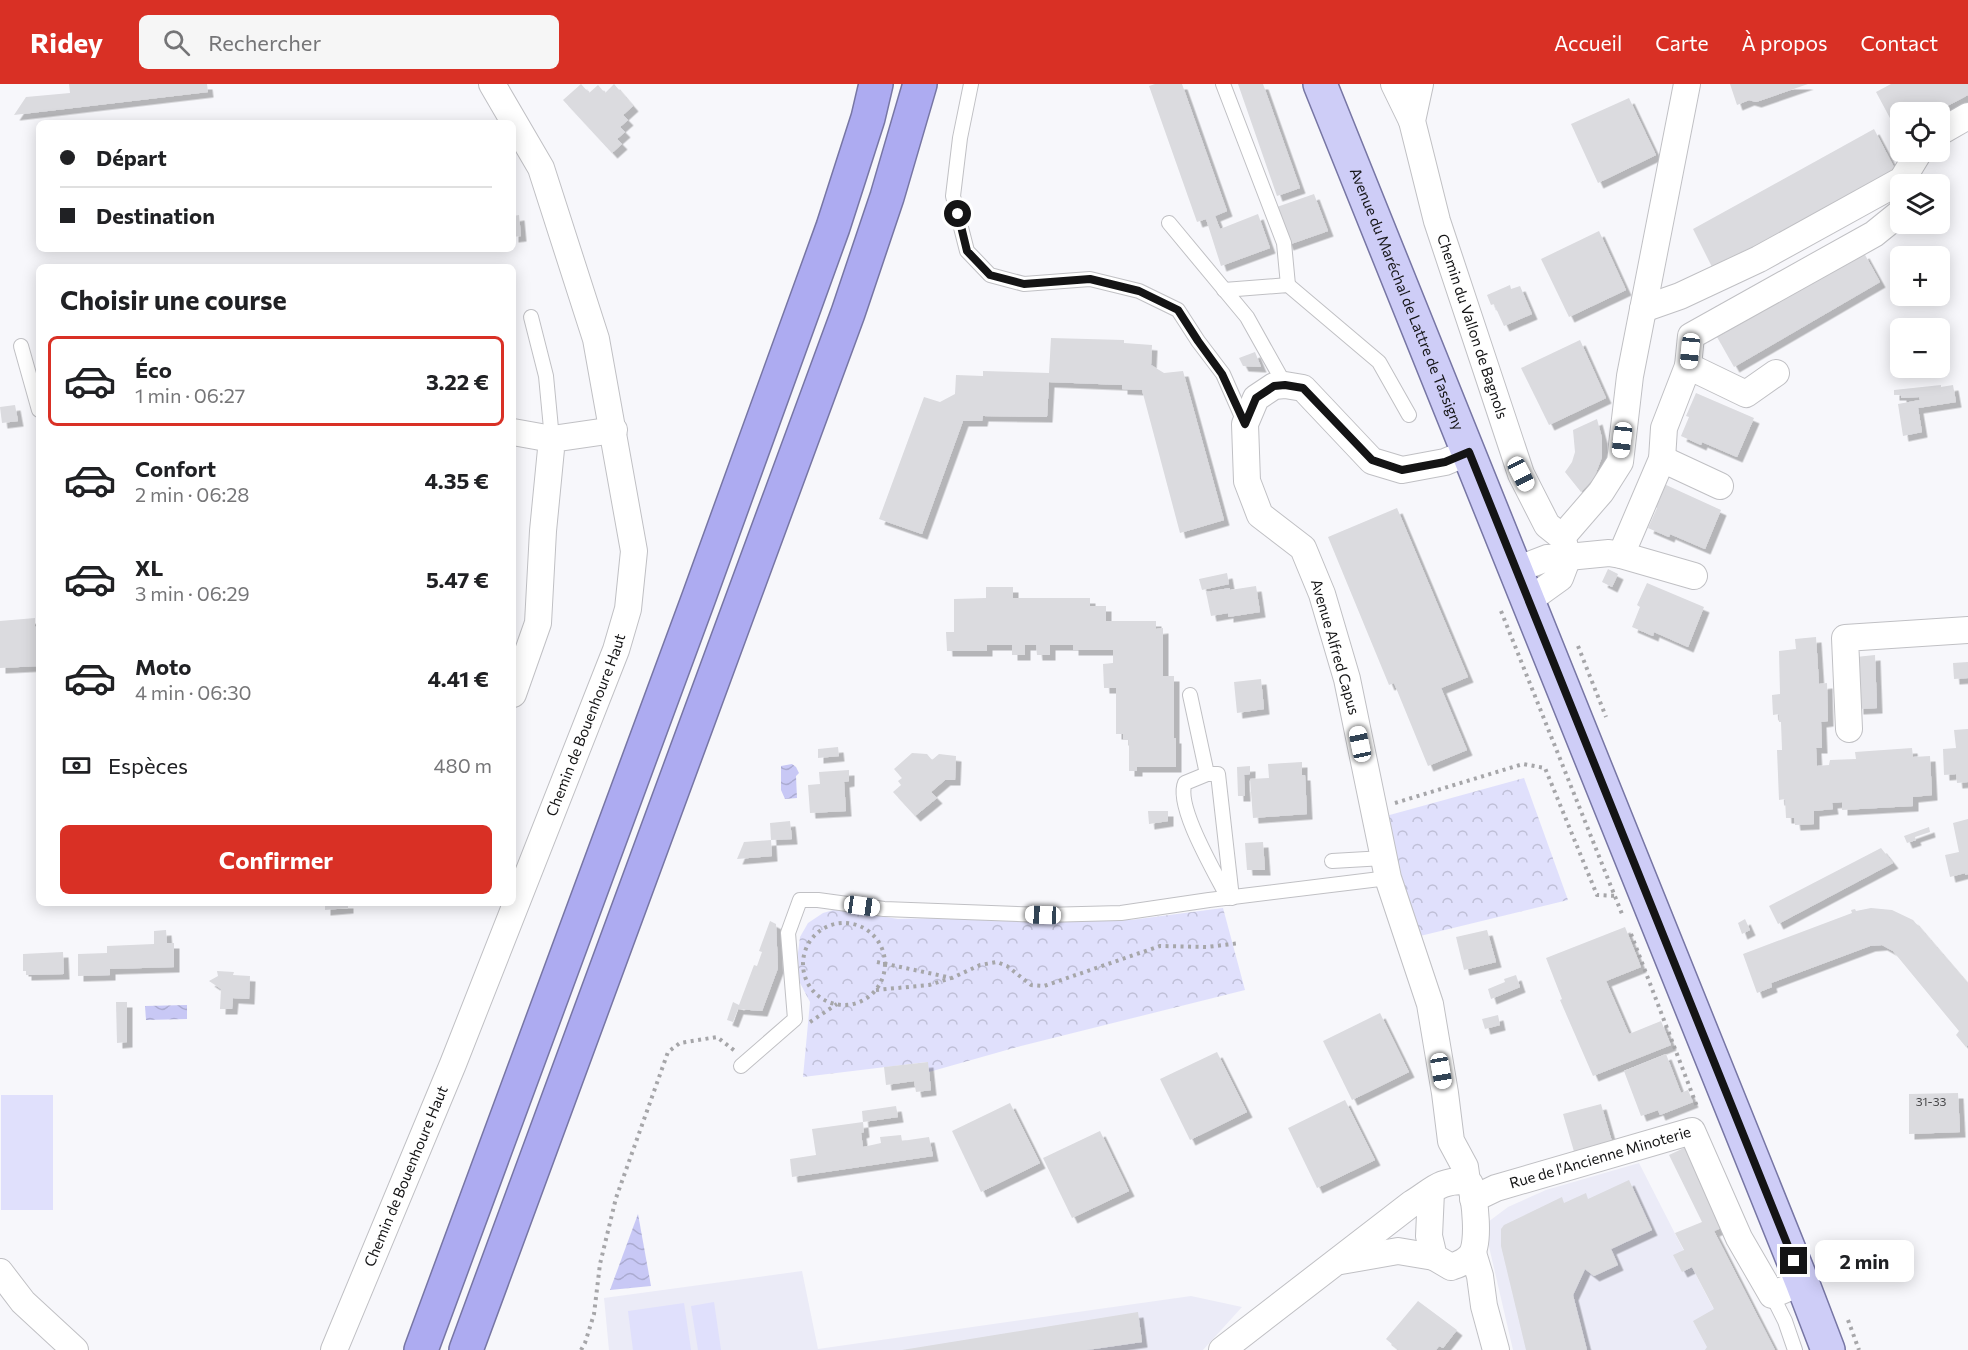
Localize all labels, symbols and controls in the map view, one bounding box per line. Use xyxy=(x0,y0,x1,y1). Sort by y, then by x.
search box xyxy=(139,15,559,69)
text: Ridey xyxy=(30,25,103,59)
icon: search xyxy=(160,26,193,59)
text: Rechercher xyxy=(208,29,321,56)
text: Accueil xyxy=(1554,30,1622,55)
text: Carte xyxy=(1655,30,1709,55)
text: À propos xyxy=(1742,30,1827,55)
text: Contact xyxy=(1860,30,1938,55)
map controls xyxy=(1890,102,1950,378)
button: locate xyxy=(1890,102,1950,162)
text: Départ xyxy=(96,144,167,171)
street label: Avenue du Maréchal de Lattre de Tassigny xyxy=(1347,165,1468,433)
button: layers xyxy=(1890,174,1950,234)
route start xyxy=(944,200,971,227)
text: Destination xyxy=(96,202,215,229)
street label: Chemin du Vallon de Bagnols xyxy=(1434,231,1512,421)
button: + xyxy=(1890,246,1950,306)
text: Choisir une course xyxy=(60,283,287,316)
button: − xyxy=(1890,318,1950,378)
car xyxy=(1679,332,1701,370)
icon: car xyxy=(63,354,117,408)
text: Éco xyxy=(135,356,172,383)
text: 3.22 € xyxy=(426,368,489,395)
text: 1 min · 06:27 xyxy=(135,383,245,407)
car xyxy=(1611,421,1633,459)
icon: car xyxy=(63,453,117,507)
car xyxy=(1505,454,1537,494)
text: Confort xyxy=(135,455,216,482)
text: 4.35 € xyxy=(424,467,489,494)
text: 2 min · 06:28 xyxy=(135,482,249,506)
icon: car xyxy=(63,552,117,606)
text: XL xyxy=(135,554,163,581)
text: 5.47 € xyxy=(426,566,489,593)
street label: Avenue Alfred Capus xyxy=(1308,577,1364,717)
text: 3 min · 06:29 xyxy=(135,581,250,605)
street label: Chemin de Bouenhoure Haut xyxy=(542,631,628,818)
icon: car xyxy=(63,651,117,705)
text: Moto xyxy=(135,653,191,680)
text: 4.41 € xyxy=(427,665,489,692)
text: 4 min · 06:30 xyxy=(135,680,252,704)
car xyxy=(1347,725,1373,763)
icon: cash xyxy=(60,749,93,782)
text: Espèces xyxy=(108,752,188,779)
text: 480 m xyxy=(434,753,492,777)
button: Confirmer xyxy=(60,825,492,894)
car xyxy=(843,895,881,917)
car xyxy=(1025,905,1061,925)
car xyxy=(1429,1052,1453,1090)
street label: Chemin de Bouenhoure Haut xyxy=(360,1083,451,1269)
house number: 31-33 xyxy=(1916,1094,1947,1108)
street label: Rue de l'Ancienne Minoterie xyxy=(1507,1122,1693,1192)
callout: 2 min xyxy=(1815,1240,1914,1282)
route end xyxy=(1780,1247,1807,1274)
text: 2 min xyxy=(1840,1249,1889,1273)

